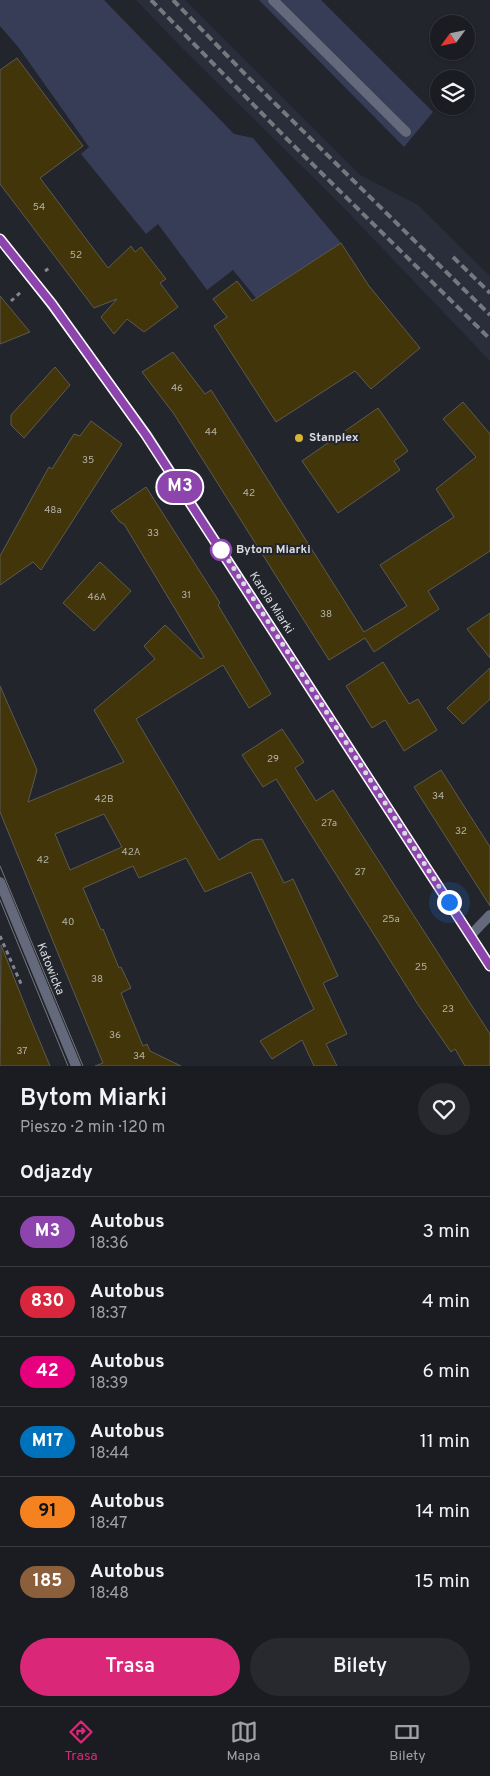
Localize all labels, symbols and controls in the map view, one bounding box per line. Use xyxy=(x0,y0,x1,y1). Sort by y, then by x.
north arrow xyxy=(430,15,475,60)
map controls xyxy=(430,15,475,115)
button: layers xyxy=(430,70,475,115)
house number: 54 xyxy=(33,201,45,214)
house number: 52 xyxy=(70,249,82,262)
house number: 46 xyxy=(171,382,183,395)
house number: 44 xyxy=(205,426,217,439)
place label: Stanplex xyxy=(309,430,359,446)
marker: Stanplex xyxy=(293,432,305,444)
house number: 35 xyxy=(82,454,94,467)
line badge: M3 xyxy=(158,471,202,503)
text: M3 xyxy=(167,475,193,498)
house number: 42 xyxy=(243,487,255,500)
house number: 48a xyxy=(44,504,62,517)
house number: 33 xyxy=(147,527,159,540)
marker: Bytom Miarki xyxy=(210,539,232,561)
place label: Bytom Miarki xyxy=(236,542,311,558)
street label: Karola Miarki xyxy=(245,569,297,637)
house number: 31 xyxy=(181,589,191,602)
house number: 46A xyxy=(88,591,107,604)
house number: 38 xyxy=(320,608,332,621)
house number: 29 xyxy=(267,753,279,766)
house number: 34 xyxy=(432,790,444,803)
house number: 42B xyxy=(95,793,113,806)
house number: 27a xyxy=(321,817,337,830)
house number: 32 xyxy=(455,825,467,838)
house number: 42A xyxy=(121,846,141,859)
house number: 42 xyxy=(37,854,49,867)
house number: 27 xyxy=(354,866,366,879)
your location xyxy=(437,890,462,915)
house number: 25a xyxy=(382,913,400,926)
house number: 40 xyxy=(62,916,74,929)
street label: Katowicka xyxy=(32,941,68,997)
house number: 25 xyxy=(415,961,427,974)
house number: 38 xyxy=(91,973,103,986)
house number: 23 xyxy=(442,1003,454,1016)
house number: 36 xyxy=(109,1029,121,1042)
house number: 37 xyxy=(16,1045,28,1058)
house number: 34 xyxy=(133,1050,145,1063)
button: heart xyxy=(418,1083,470,1135)
text: Bytom Miarki xyxy=(20,1084,167,1114)
text: Pieszo · 2 min · 120 m xyxy=(20,1118,165,1138)
text: Odjazdy xyxy=(20,1161,93,1185)
text: Autobus xyxy=(90,1210,165,1234)
text: M3 xyxy=(35,1220,60,1243)
text: 3 min xyxy=(422,1220,470,1244)
text: 18:36 xyxy=(90,1234,129,1254)
text: Autobus xyxy=(90,1280,165,1304)
text: 830 xyxy=(31,1290,64,1313)
text: 4 min xyxy=(422,1290,470,1314)
text: 18:37 xyxy=(90,1304,127,1324)
text: Autobus xyxy=(90,1350,165,1374)
text: 42 xyxy=(36,1360,59,1383)
text: 6 min xyxy=(423,1360,470,1384)
text: 18:39 xyxy=(90,1374,128,1394)
text: Autobus xyxy=(90,1420,165,1444)
text: M17 xyxy=(32,1430,63,1453)
text: 11 min xyxy=(420,1430,470,1454)
text: 18:44 xyxy=(90,1444,129,1464)
text: Autobus xyxy=(90,1490,165,1514)
text: 91 xyxy=(38,1500,57,1523)
text: 14 min xyxy=(415,1500,470,1524)
text: 18:47 xyxy=(90,1514,127,1534)
text: Autobus xyxy=(90,1560,165,1584)
text: 185 xyxy=(33,1570,62,1593)
text: 15 min xyxy=(415,1570,470,1594)
text: 18:48 xyxy=(90,1584,129,1604)
button: Trasa xyxy=(20,1638,240,1696)
button: Bilety xyxy=(250,1638,470,1696)
tab: Trasa xyxy=(64,1718,98,1765)
tab: Mapa xyxy=(227,1718,260,1765)
tab: Bilety xyxy=(389,1718,426,1765)

